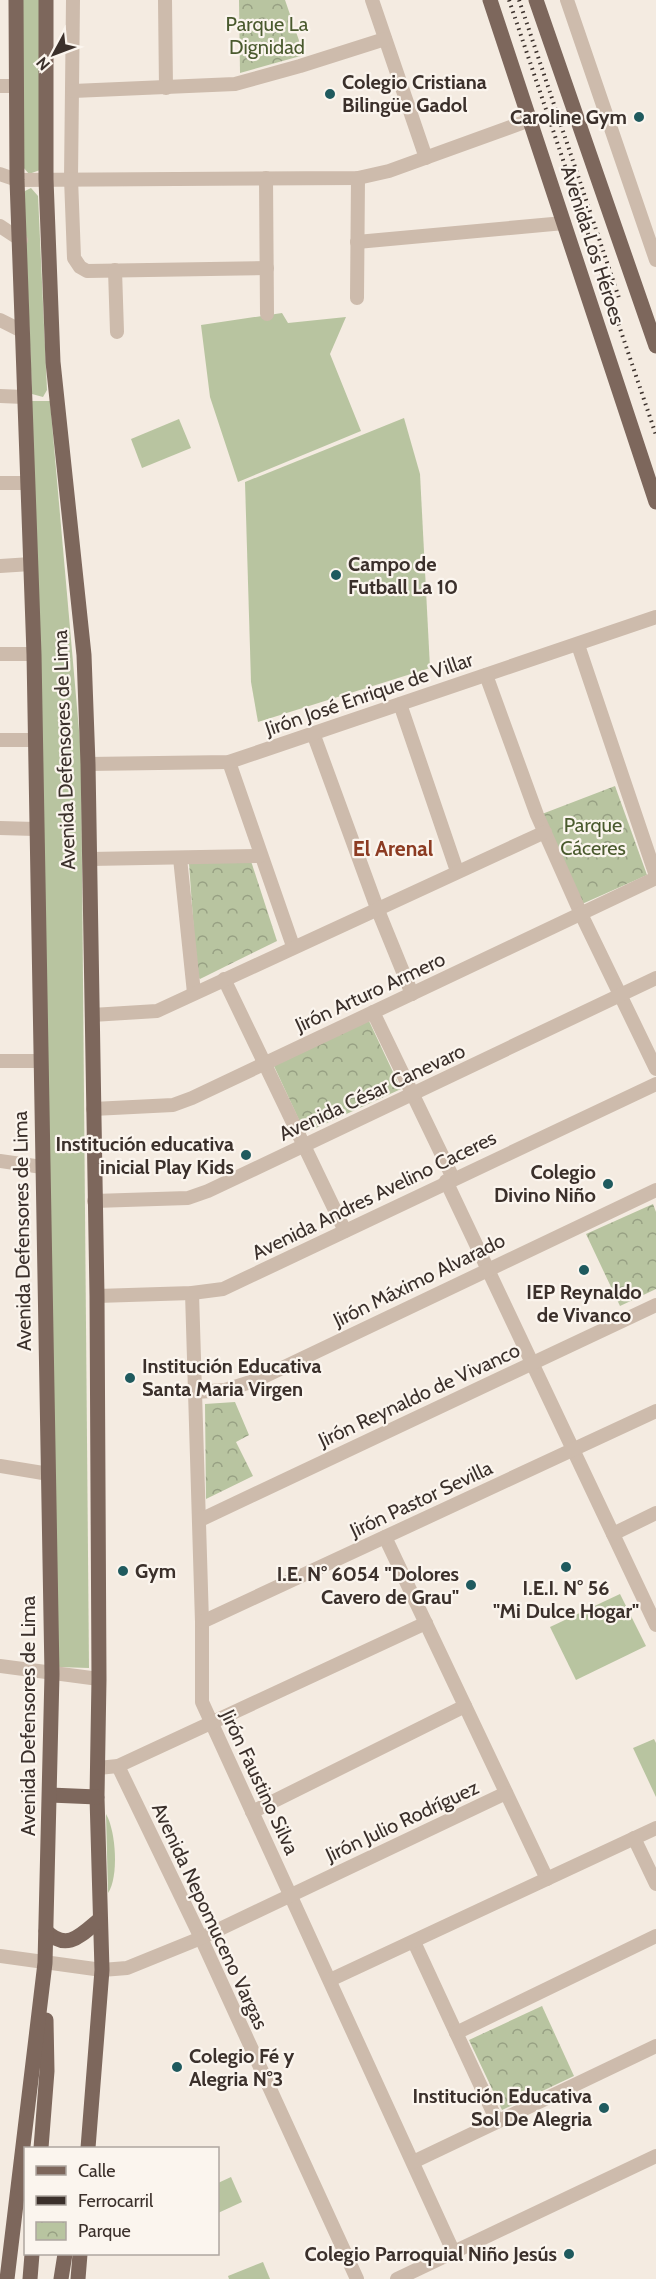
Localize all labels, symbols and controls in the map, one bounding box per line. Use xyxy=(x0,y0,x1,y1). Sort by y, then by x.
park label: Parque La Dignidad xyxy=(226,12,309,59)
north arrow xyxy=(24,24,84,84)
text: N xyxy=(32,53,54,74)
place label: Colegio Cristiana Bilingüe Gadol xyxy=(342,70,487,117)
marker: Colegio Cristiana Bilingüe Gadol xyxy=(323,87,337,101)
place label: Caroline Gym xyxy=(510,105,627,129)
marker: Caroline Gym xyxy=(632,110,646,124)
street label: Avenida Los Héroes xyxy=(556,163,630,327)
place label: Campo de Futball La 10 xyxy=(348,552,458,599)
marker: Campo de Futball La 10 xyxy=(329,568,343,582)
street label: Avenida Defensores de Lima xyxy=(48,629,80,870)
street label: Jirón José Enrique de Villar xyxy=(261,647,477,741)
park label: Parque Cáceres xyxy=(560,813,626,860)
district label: El Arenal xyxy=(353,836,434,861)
street label: Jirón Arturo Armero xyxy=(290,947,449,1038)
street label: Avenida César Canevaro xyxy=(275,1038,469,1146)
street label: Avenida Defensores de Lima xyxy=(8,1110,36,1351)
street label: Avenida Andres Avelino Caceres xyxy=(248,1125,500,1265)
place label: Institución educativa inicial Play Kids xyxy=(55,1132,234,1179)
marker: Institución educativa inicial Play Kids xyxy=(239,1148,253,1162)
place label: Colegio Divino Niño xyxy=(494,1160,596,1207)
marker: Colegio Divino Niño xyxy=(601,1177,615,1191)
street label: Jirón Máximo Alvarado xyxy=(328,1228,509,1333)
marker: IEP Reynaldo de Vivanco xyxy=(577,1263,591,1277)
place label: IEP Reynaldo de Vivanco xyxy=(526,1280,642,1327)
street label: Jirón Reynaldo de Vivanco xyxy=(314,1338,524,1453)
place label: Institución Educativa Santa Maria Virgen xyxy=(142,1354,321,1401)
marker: Institución Educativa Santa Maria Virgen xyxy=(123,1371,137,1385)
street label: Jirón Pastor Sevilla xyxy=(345,1455,496,1543)
place label: Gym xyxy=(135,1559,176,1583)
marker: I.E.I. N° 56 "Mi Dulce Hogar" xyxy=(559,1560,573,1574)
place label: I.E. N° 6054 "Dolores Cavero de Grau" xyxy=(277,1562,459,1609)
marker: Gym xyxy=(116,1564,130,1578)
place label: I.E.I. N° 56 "Mi Dulce Hogar" xyxy=(493,1576,639,1623)
marker: I.E. N° 6054 "Dolores Cavero de Grau" xyxy=(464,1578,478,1592)
street label: Avenida Defensores de Lima xyxy=(16,1595,40,1836)
street label: Jirón Faustino Silva xyxy=(216,1705,304,1859)
street label: Jirón Julio Rodríguez xyxy=(321,1775,482,1867)
street label: Avenida Nepomuceno Vargas xyxy=(147,1799,273,2033)
place label: Colegio Fé y Alegria N°3 xyxy=(189,2044,295,2091)
marker: Colegio Fé y Alegria N°3 xyxy=(170,2060,184,2074)
place label: Institución Educativa Sol De Alegria xyxy=(413,2084,592,2131)
marker: Institución Educativa Sol De Alegria xyxy=(597,2101,611,2115)
legend xyxy=(24,2147,219,2255)
text: Calle xyxy=(78,2160,115,2182)
text: Ferrocarril xyxy=(78,2190,154,2212)
text: Parque xyxy=(78,2220,131,2242)
place label: Colegio Parroquial Niño Jesús xyxy=(305,2242,557,2266)
marker: Colegio Parroquial Niño Jesús xyxy=(562,2247,576,2261)

